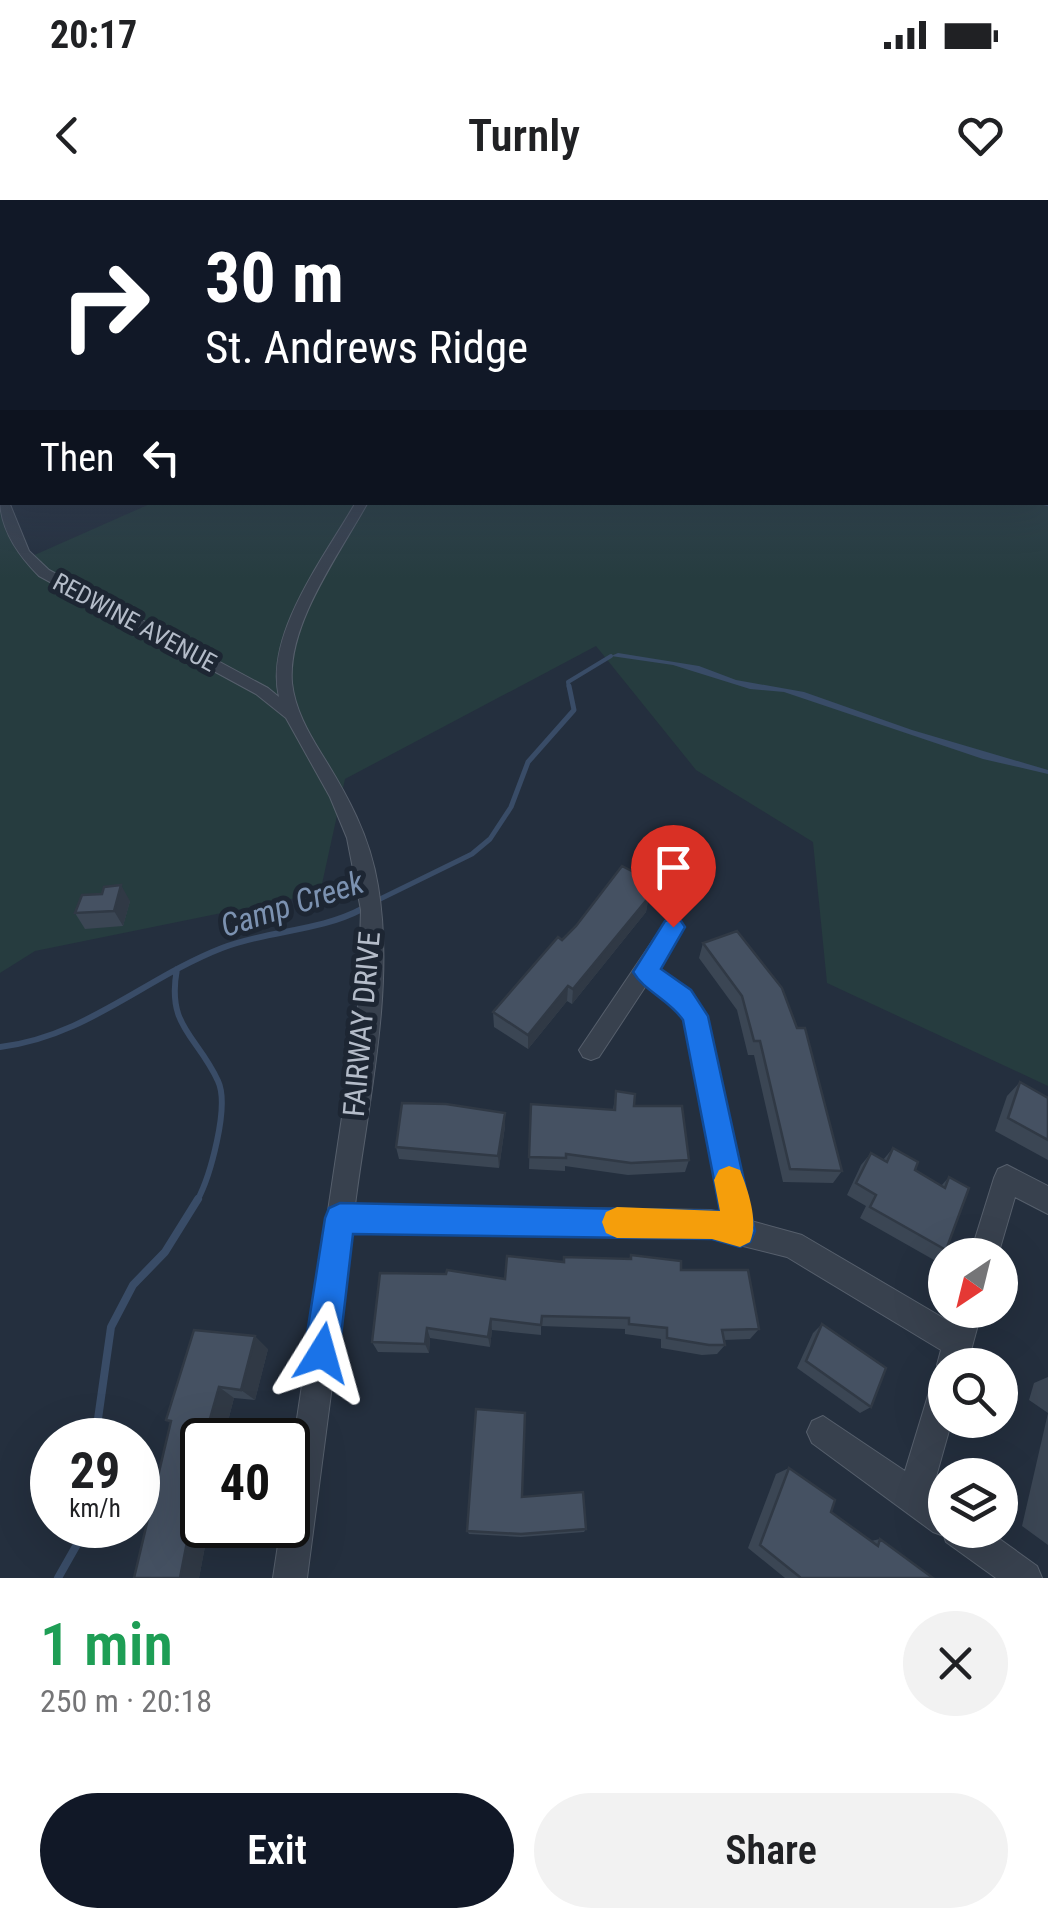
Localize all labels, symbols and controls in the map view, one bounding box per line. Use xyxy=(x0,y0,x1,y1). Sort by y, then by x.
text: 20:17 xyxy=(50,13,137,57)
icon: back xyxy=(40,108,95,163)
icon: heart xyxy=(953,108,1008,163)
text: Turnly xyxy=(468,109,580,162)
text: 30 m xyxy=(205,237,344,319)
icon: right xyxy=(40,240,170,370)
text: St. Andrews Ridge xyxy=(205,321,528,374)
icon: left xyxy=(134,430,189,485)
text: Then xyxy=(40,436,114,480)
street label: REDWINE AVENUE xyxy=(48,567,221,678)
pin xyxy=(631,825,716,928)
icon: arrive xyxy=(646,840,701,895)
water label: Camp Creek xyxy=(216,863,369,945)
street label: FAIRWAY DRIVE xyxy=(336,930,387,1118)
north arrow xyxy=(928,1238,1018,1328)
map controls xyxy=(928,1238,1018,1548)
position arrow xyxy=(270,1301,374,1405)
button: search xyxy=(928,1348,1018,1438)
speed limit sign: 40 xyxy=(180,1418,310,1548)
text: 29 xyxy=(70,1442,120,1500)
button: layers xyxy=(928,1458,1018,1548)
text: km/h xyxy=(69,1494,121,1523)
text: 1 min xyxy=(40,1609,173,1680)
button: close xyxy=(903,1611,1008,1716)
text: 250 m · 20:18 xyxy=(40,1682,212,1720)
button: Exit xyxy=(40,1793,514,1908)
button: Share xyxy=(534,1793,1008,1908)

